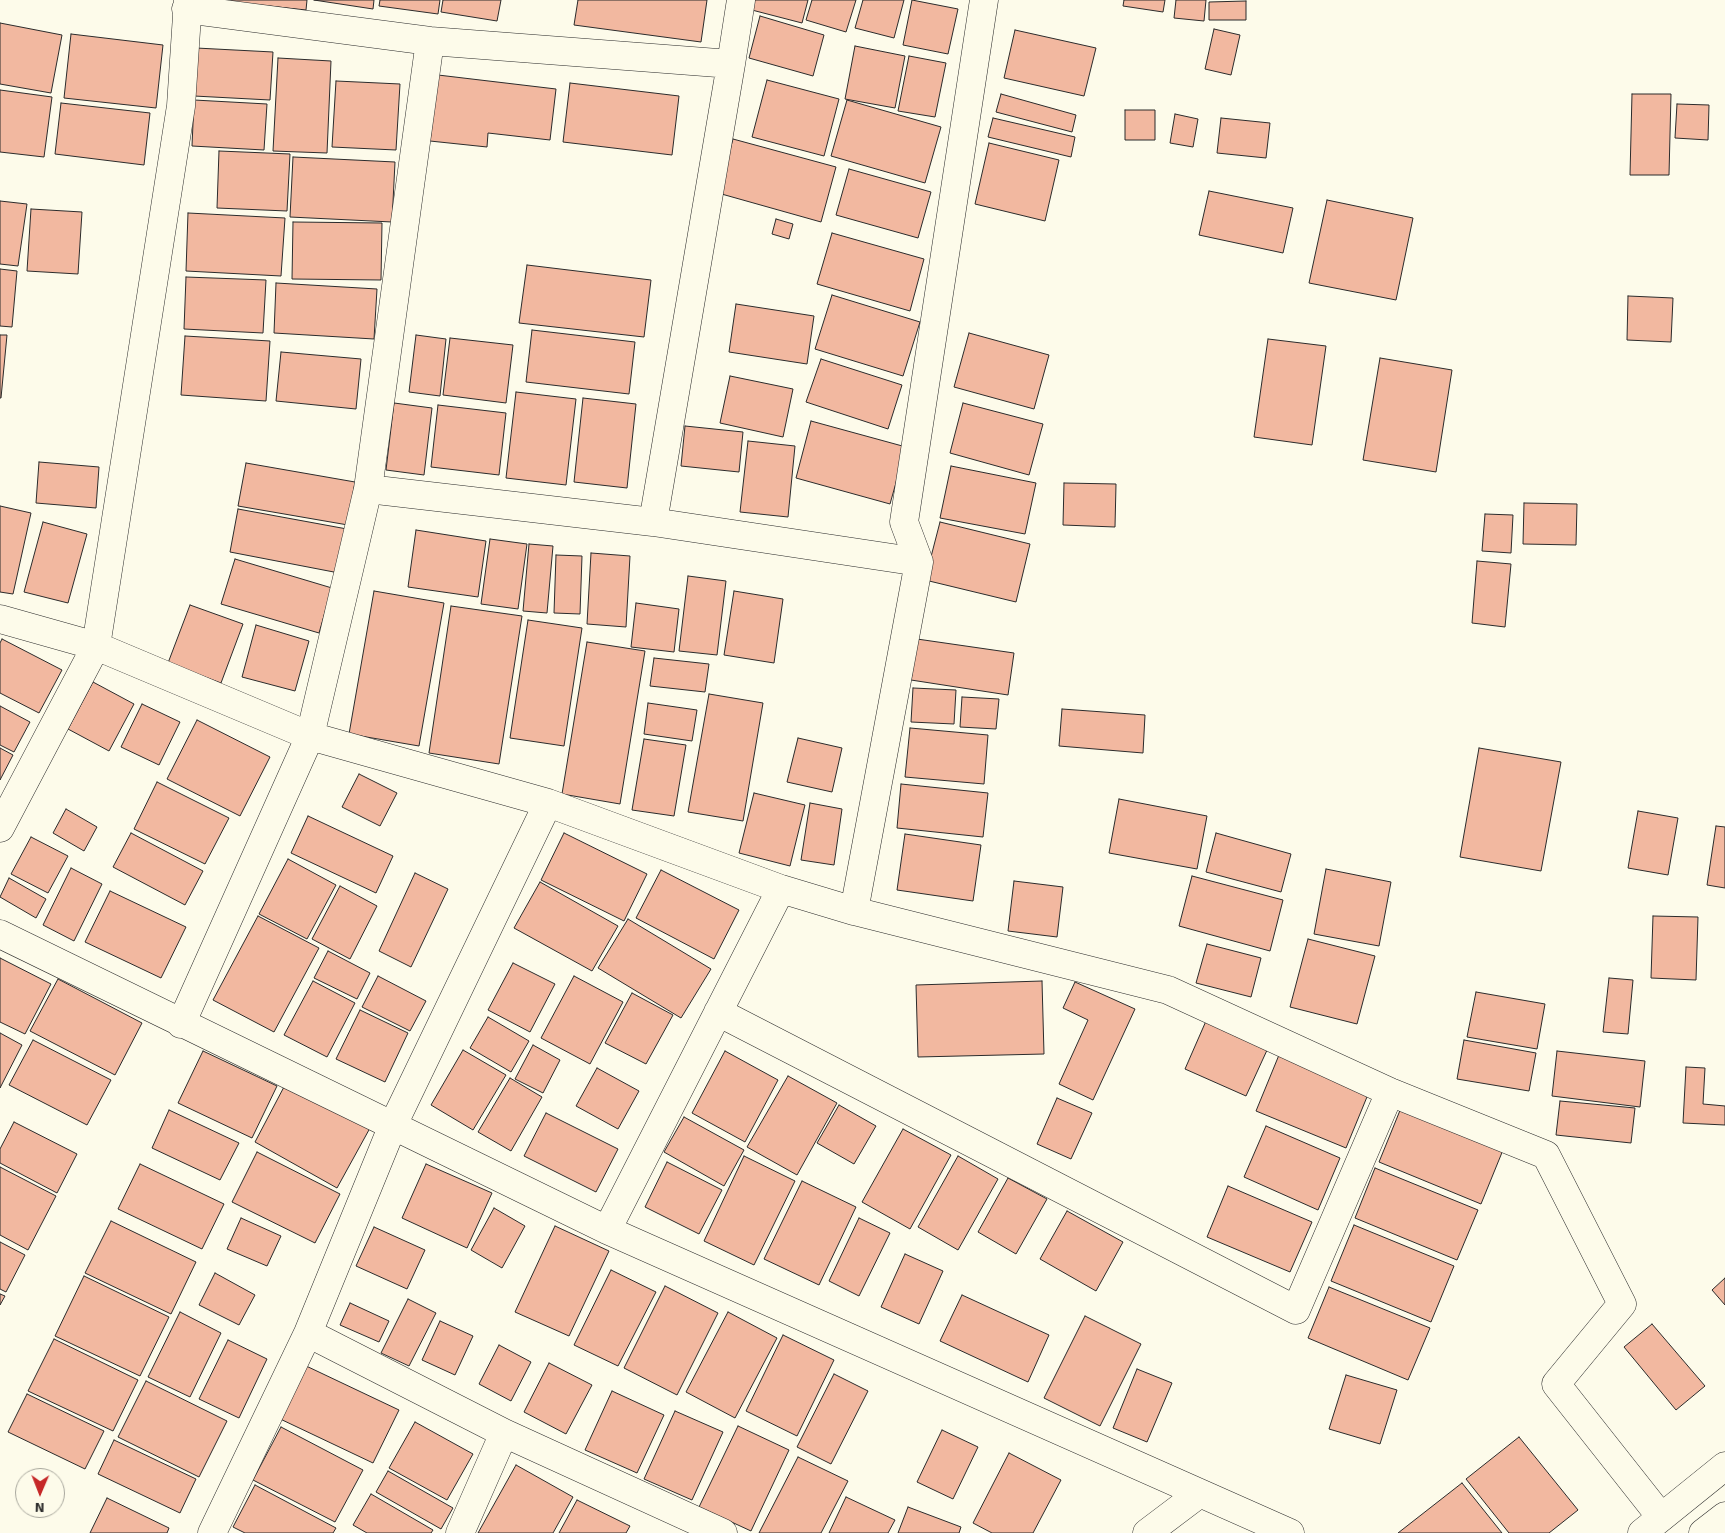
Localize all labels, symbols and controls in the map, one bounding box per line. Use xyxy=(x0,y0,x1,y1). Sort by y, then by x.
north arrow xyxy=(15,1468,65,1518)
text: N xyxy=(35,1499,45,1516)

